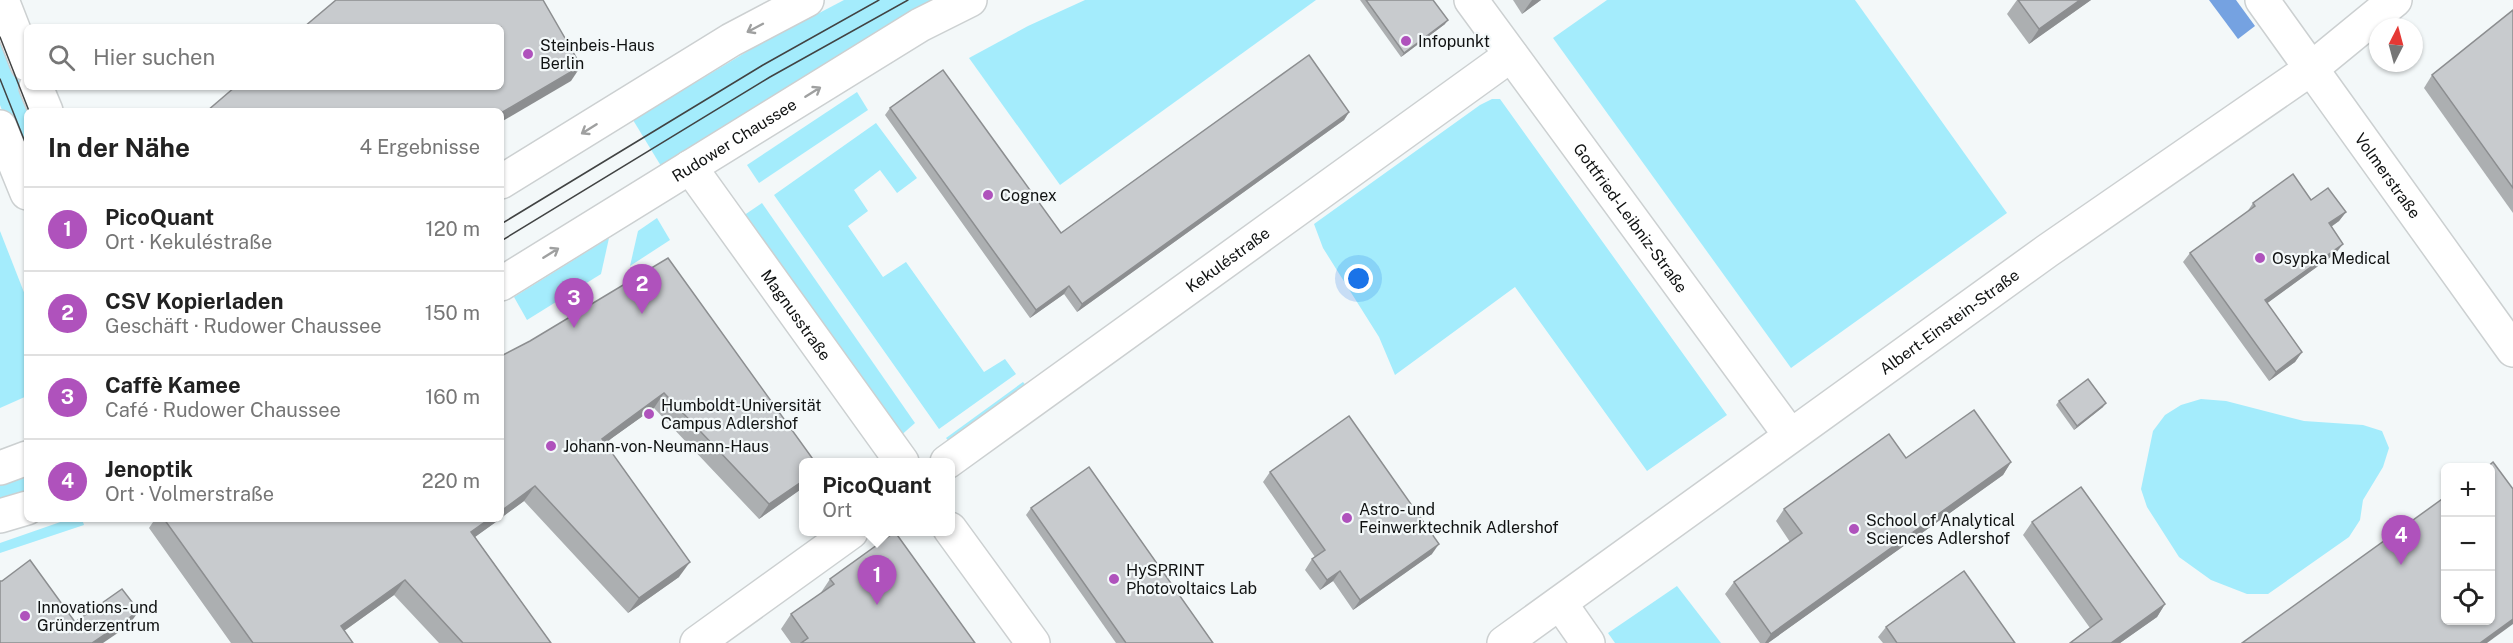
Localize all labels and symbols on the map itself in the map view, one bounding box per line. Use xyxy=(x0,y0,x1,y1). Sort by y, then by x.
north arrow xyxy=(2369,18,2423,72)
one-way arrow xyxy=(747,22,765,34)
place label: Infopunkt xyxy=(1418,32,1490,51)
marker: Infopunkt xyxy=(1399,34,1413,48)
place label: Steinbeis-Haus Berlin xyxy=(540,36,655,73)
marker: Steinbeis-Haus Berlin xyxy=(521,47,535,61)
one-way arrow xyxy=(804,85,821,97)
street label: Rudower Chaussee xyxy=(668,94,800,186)
one-way arrow xyxy=(581,123,598,135)
street label: Volmerstraße xyxy=(2351,129,2425,222)
street label: Gottfried-Leibniz-Straße xyxy=(1570,139,1692,296)
place label: Cognex xyxy=(1000,186,1057,205)
marker: Cognex xyxy=(981,188,995,202)
street label: Kekuléstraße xyxy=(1182,223,1273,296)
one-way arrow xyxy=(542,246,559,258)
place label: Osypka Medical xyxy=(2272,249,2390,268)
marker: Osypka Medical xyxy=(2253,251,2267,265)
pin: 2 xyxy=(622,264,662,314)
your location xyxy=(1344,264,1373,293)
street label: Albert-Einstein-Straße xyxy=(1876,265,2023,378)
street label: Magnusstraße xyxy=(757,266,835,364)
pin: 3 xyxy=(554,278,594,328)
place label: Humboldt-Universität Campus Adlershof xyxy=(661,396,821,433)
marker: Humboldt-Universität Campus Adlershof xyxy=(642,407,656,421)
place label: Johann-von-Neumann-Haus xyxy=(563,437,769,456)
marker: Johann-von-Neumann-Haus xyxy=(544,439,558,453)
place label: Astro- und Feinwerktechnik Adlershof xyxy=(1359,500,1559,537)
marker: Astro- und Feinwerktechnik Adlershof xyxy=(1340,511,1354,525)
place label: School of Analytical Sciences Adlershof xyxy=(1866,511,2015,548)
pin: 4 xyxy=(2382,516,2420,565)
marker: School of Analytical Sciences Adlershof xyxy=(1847,522,1861,536)
pin: 1 xyxy=(858,556,896,605)
place label: HySPRINT Photovoltaics Lab xyxy=(1126,561,1257,598)
marker: HySPRINT Photovoltaics Lab xyxy=(1107,572,1121,586)
place label: Innovations- und Gründerzentrum xyxy=(37,598,160,635)
marker: Innovations- und Gründerzentrum xyxy=(18,609,32,623)

